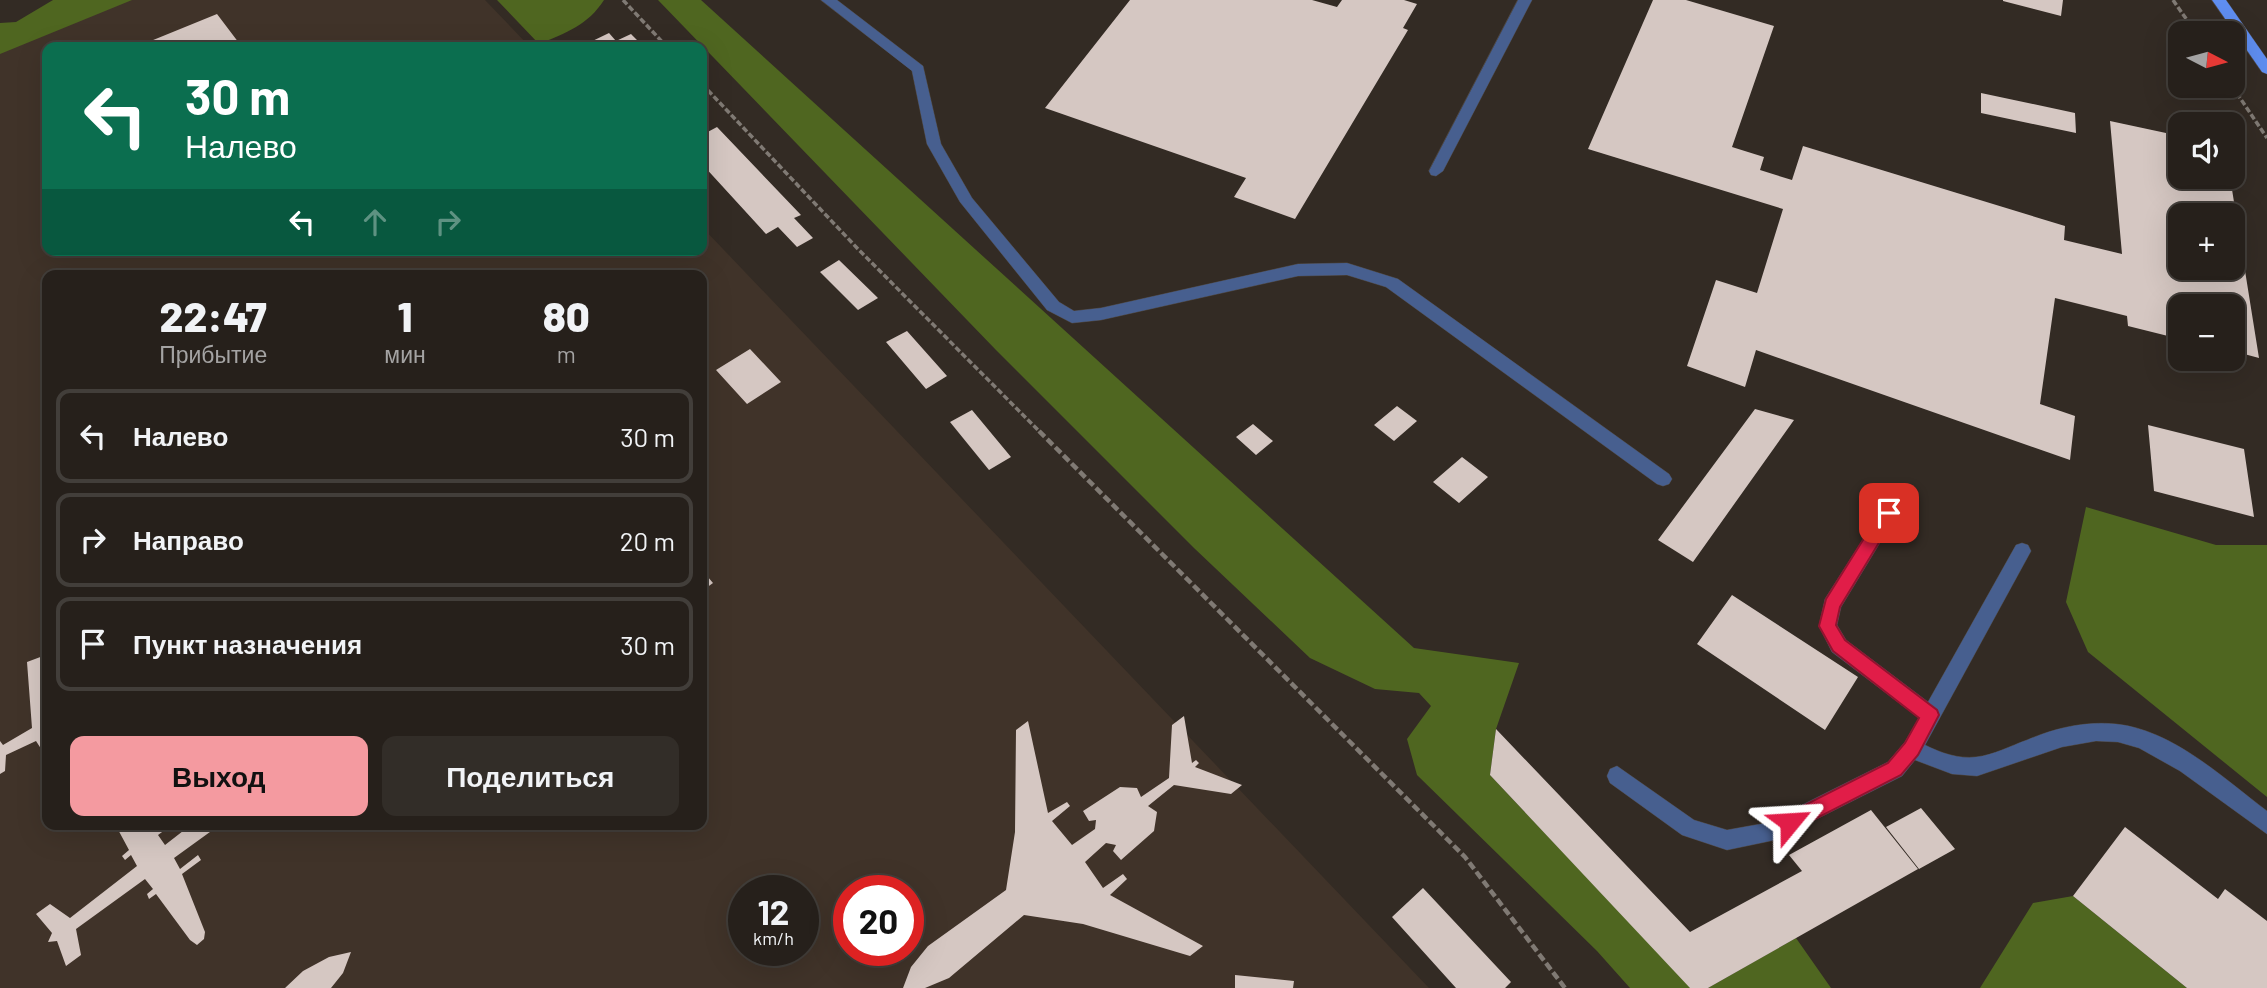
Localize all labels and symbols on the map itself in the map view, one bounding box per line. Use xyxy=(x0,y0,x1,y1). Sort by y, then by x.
north arrow xyxy=(2168,21,2245,98)
pin xyxy=(1859,483,1919,543)
position arrow xyxy=(1753,785,1827,859)
speed limit sign: 20 xyxy=(833,875,924,966)

